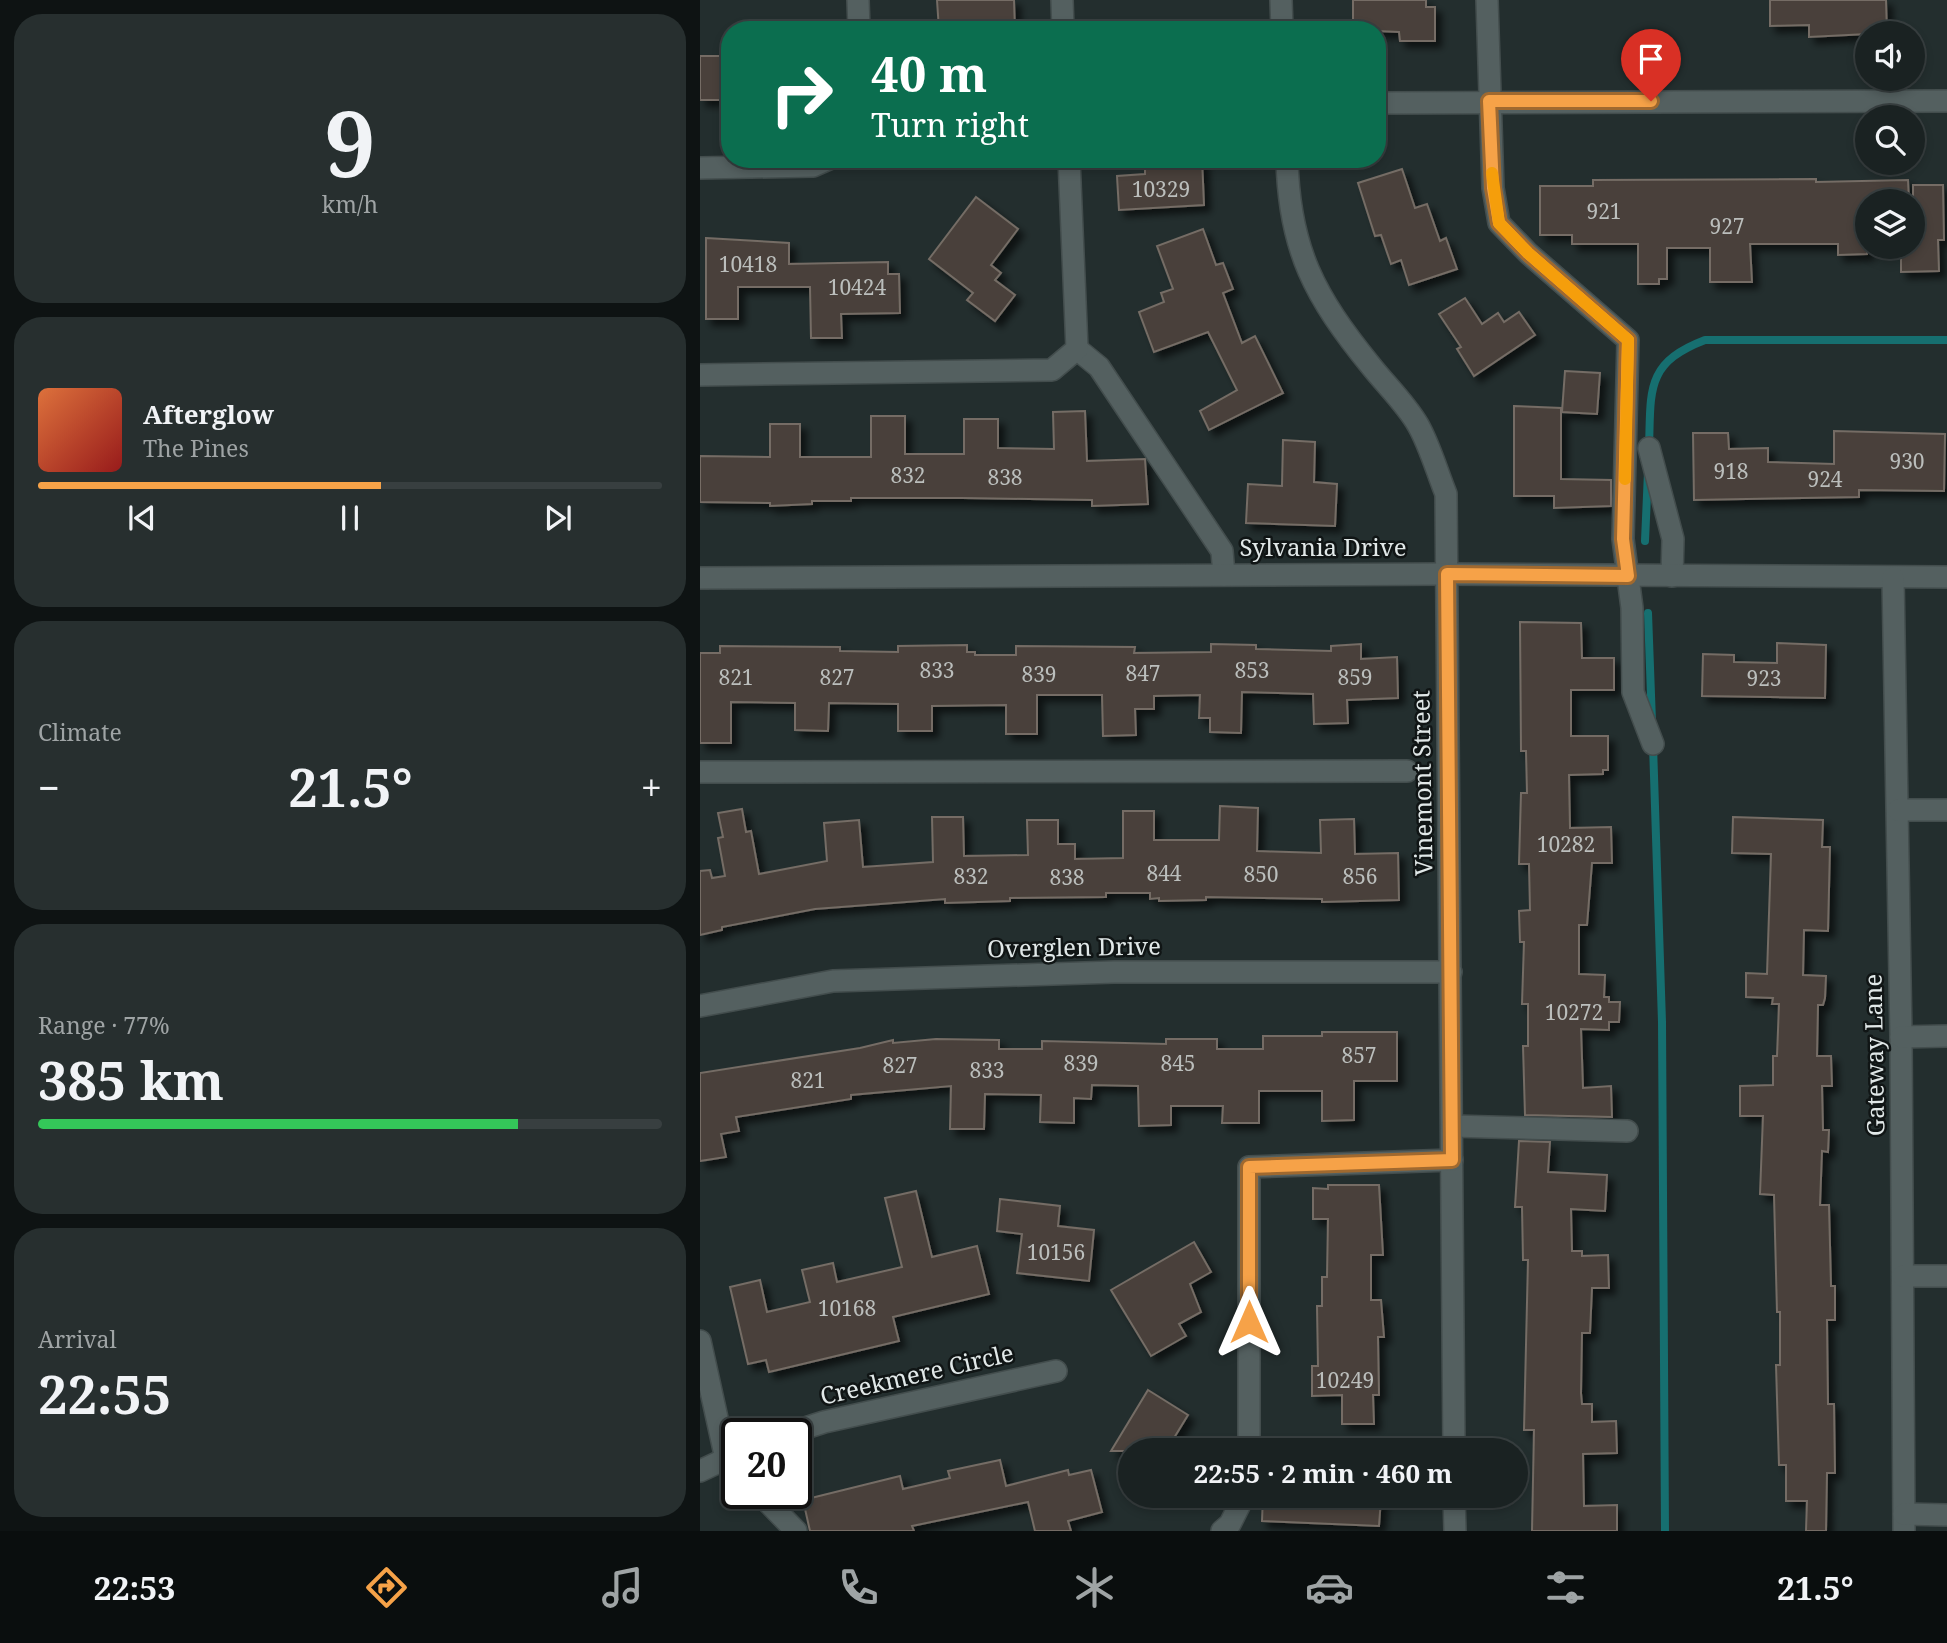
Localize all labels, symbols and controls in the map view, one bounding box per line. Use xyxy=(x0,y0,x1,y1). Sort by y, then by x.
map controls xyxy=(1855,21,1925,259)
button: sound xyxy=(1855,21,1925,91)
pin xyxy=(1621,29,1681,101)
text: 40 m xyxy=(871,40,987,106)
icon: arrive xyxy=(1632,40,1670,78)
icon: right xyxy=(756,49,847,140)
text: 9 xyxy=(324,80,376,204)
text: Turn right xyxy=(871,103,1029,146)
button: search xyxy=(1855,105,1925,175)
house number: 10329 xyxy=(1132,175,1190,203)
text: km/h xyxy=(322,188,378,220)
button: layers xyxy=(1855,189,1925,259)
house number: 921 xyxy=(1586,197,1622,225)
house number: 927 xyxy=(1709,212,1745,240)
house number: 10418 xyxy=(719,250,777,278)
house number: 10424 xyxy=(828,273,887,301)
text: Afterglow xyxy=(143,396,274,432)
text: The Pines xyxy=(143,432,249,464)
house number: 930 xyxy=(1889,447,1925,475)
house number: 918 xyxy=(1713,457,1749,485)
house number: 832 xyxy=(890,461,926,489)
house number: 838 xyxy=(987,463,1023,491)
house number: 924 xyxy=(1807,465,1843,493)
icon: previous xyxy=(123,499,161,537)
icon: pause xyxy=(331,499,369,537)
icon: next xyxy=(539,499,577,537)
street label: Sylvania Drive xyxy=(1239,530,1407,563)
house number: 833 xyxy=(919,656,955,684)
house number: 853 xyxy=(1234,656,1270,684)
house number: 847 xyxy=(1125,659,1161,687)
house number: 839 xyxy=(1021,660,1057,688)
house number: 821 xyxy=(718,663,754,691)
house number: 827 xyxy=(819,663,855,691)
house number: 859 xyxy=(1337,663,1373,691)
house number: 923 xyxy=(1746,664,1782,692)
street label: Vinemont Street xyxy=(1403,690,1440,876)
text: Climate xyxy=(38,716,122,748)
text: 21.5° xyxy=(288,751,413,822)
text: − xyxy=(38,761,60,813)
text: + xyxy=(641,761,662,813)
house number: 10282 xyxy=(1537,830,1595,858)
house number: 844 xyxy=(1146,859,1182,887)
house number: 850 xyxy=(1243,860,1279,888)
house number: 832 xyxy=(953,862,989,890)
house number: 856 xyxy=(1342,862,1378,890)
house number: 838 xyxy=(1049,863,1085,891)
street label: Overglen Drive xyxy=(987,928,1161,965)
street label: Gateway Lane xyxy=(1856,974,1891,1136)
house number: 10272 xyxy=(1545,998,1603,1026)
text: Range · 77% xyxy=(38,1009,170,1041)
house number: 857 xyxy=(1341,1041,1377,1069)
text: 385 km xyxy=(38,1044,224,1115)
house number: 839 xyxy=(1063,1049,1099,1077)
house number: 845 xyxy=(1160,1049,1196,1077)
house number: 827 xyxy=(882,1051,918,1079)
house number: 833 xyxy=(969,1056,1005,1084)
house number: 821 xyxy=(790,1066,826,1094)
house number: 10156 xyxy=(1027,1238,1085,1266)
position arrow xyxy=(1212,1285,1286,1359)
house number: 10168 xyxy=(818,1294,876,1322)
text: Arrival xyxy=(38,1323,117,1355)
street label: Creekmere Circle xyxy=(817,1335,1017,1412)
text: 22:55 xyxy=(38,1358,171,1429)
house number: 10249 xyxy=(1316,1366,1374,1394)
speed limit sign: 20 xyxy=(721,1418,812,1509)
text: 22:55 · 2 min · 460 m xyxy=(1193,1455,1453,1491)
icon: directions xyxy=(362,1563,411,1612)
icon: music xyxy=(598,1563,647,1612)
icon: phone xyxy=(834,1563,883,1612)
icon: climate xyxy=(1070,1563,1119,1612)
icon: car xyxy=(1305,1563,1354,1612)
icon: filters xyxy=(1541,1563,1590,1612)
text: 22:53 xyxy=(93,1566,175,1609)
text: 21.5° xyxy=(1777,1566,1853,1609)

